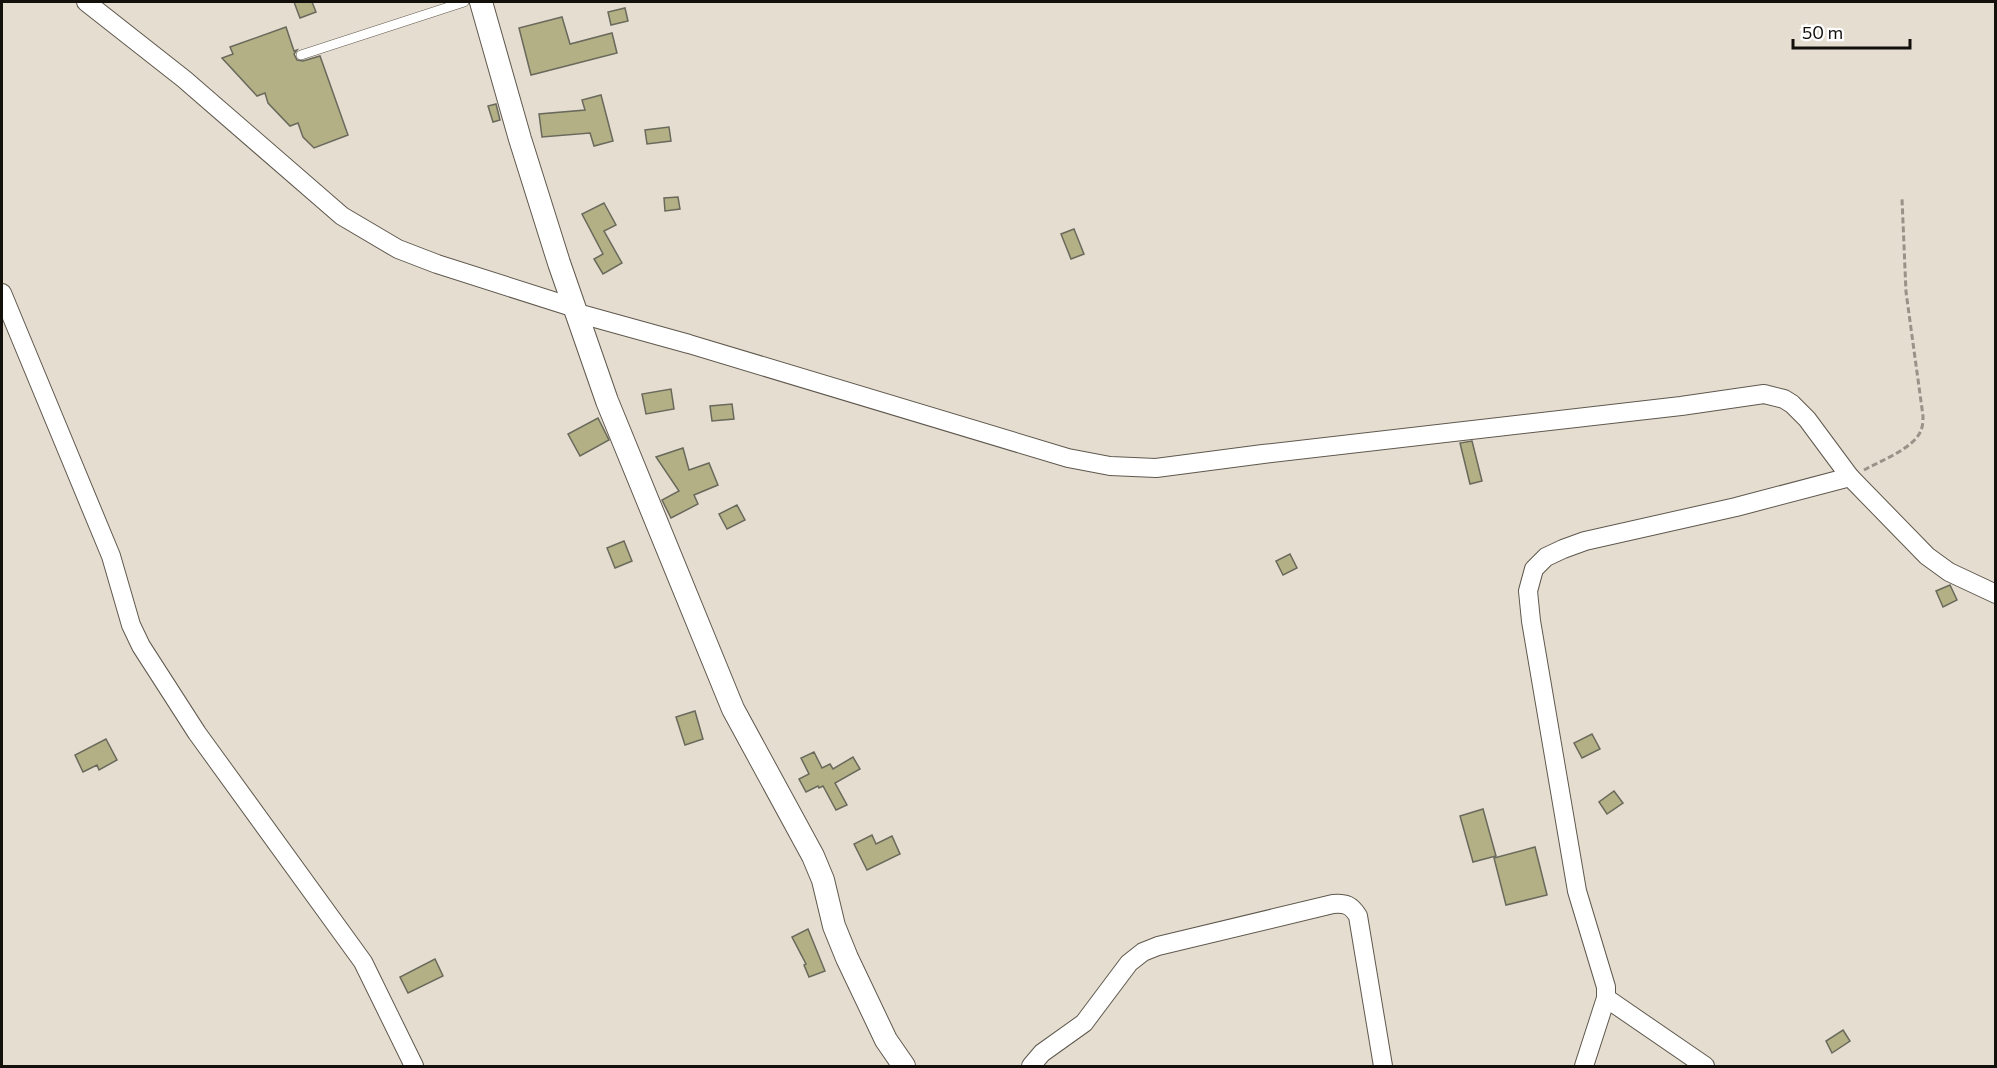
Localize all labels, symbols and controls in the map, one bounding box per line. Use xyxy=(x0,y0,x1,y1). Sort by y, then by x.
scale bar xyxy=(1793,12,1910,50)
text: 50 m xyxy=(1802,21,1843,43)

